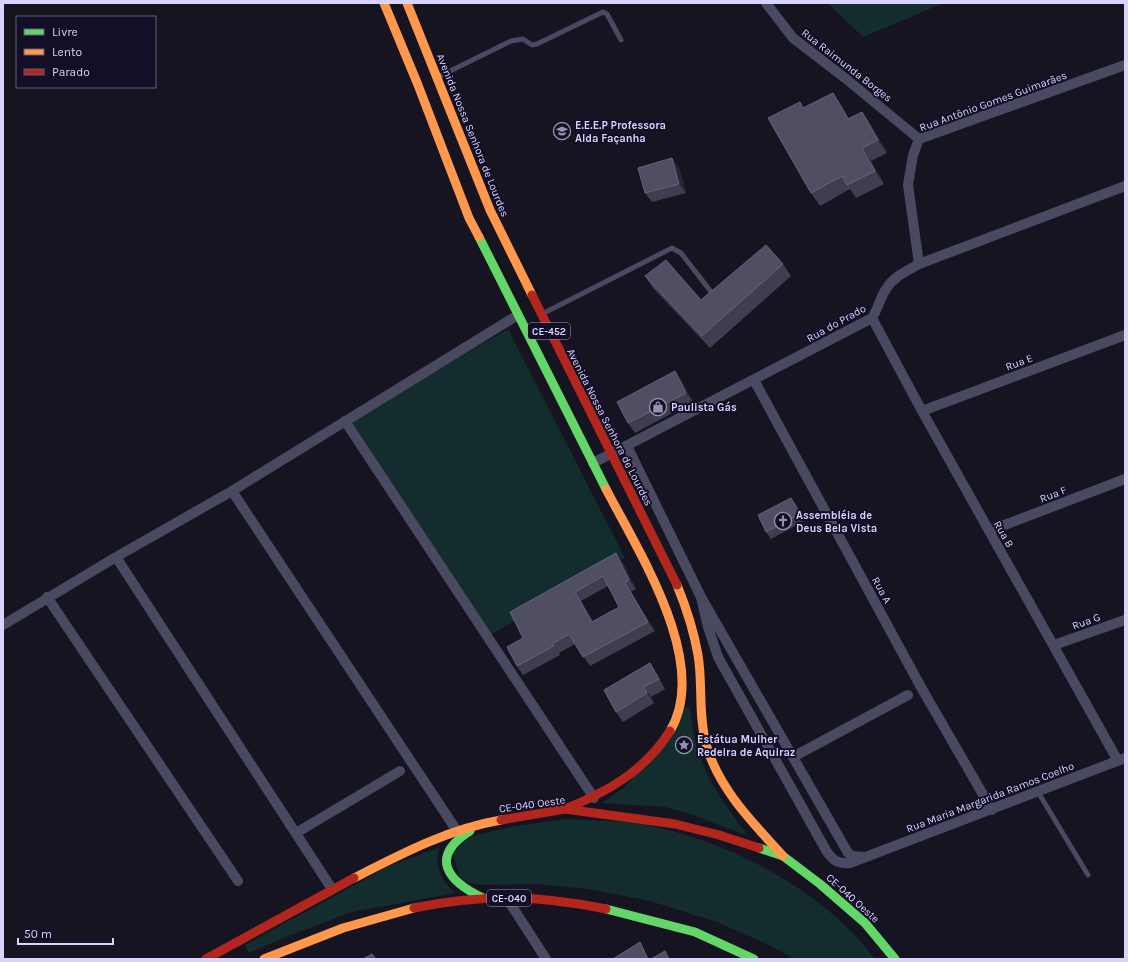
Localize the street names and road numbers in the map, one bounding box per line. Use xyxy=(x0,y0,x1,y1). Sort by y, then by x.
street label: Rua Raimunda Borges xyxy=(799,26,895,105)
street label: Avenida Nossa Senhora de Lourdes xyxy=(434,52,511,219)
street label: Rua Antônio Gomes Guimarães xyxy=(918,69,1069,134)
street label: Rua do Prado xyxy=(804,302,868,345)
road number: CE-452 xyxy=(528,323,570,339)
street label: Avenida Nossa Senhora de Lourdes xyxy=(564,346,655,508)
street label: Rua E xyxy=(1004,351,1035,374)
street label: Rua F xyxy=(1038,483,1069,506)
street label: Rua B xyxy=(991,518,1017,550)
street label: Rua A xyxy=(869,575,894,606)
street label: Rua G xyxy=(1070,610,1102,633)
street label: Rua Maria Margarida Ramos Coelho xyxy=(904,759,1076,836)
street label: CE-040 Oeste xyxy=(498,793,566,816)
street label: CE-040 Oeste xyxy=(823,871,882,926)
road number: CE-040 xyxy=(487,890,531,906)

